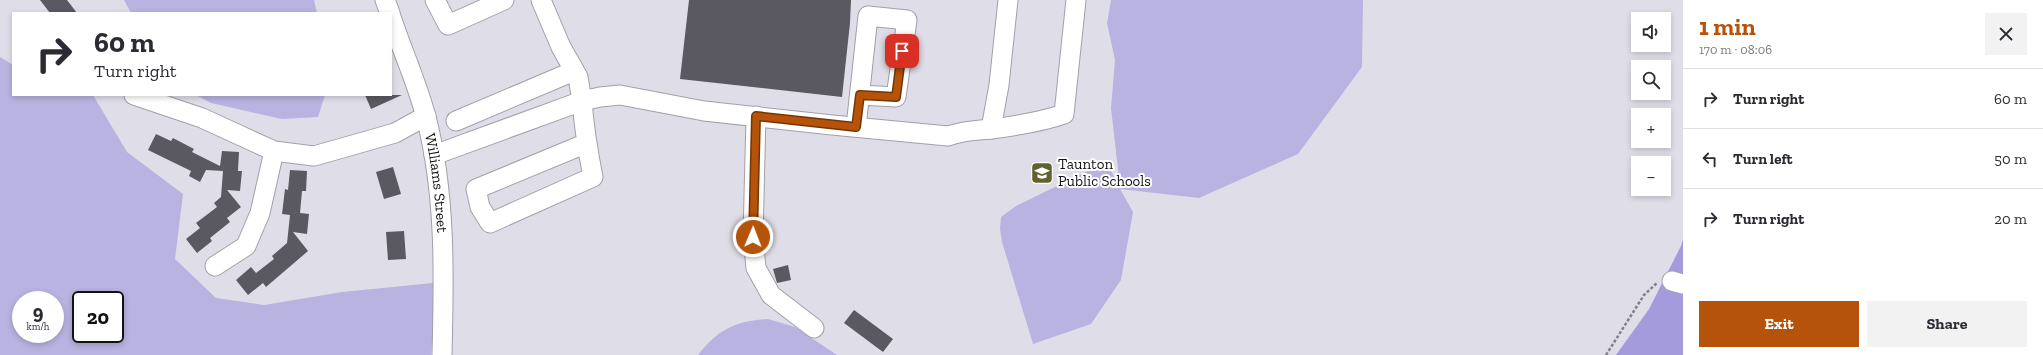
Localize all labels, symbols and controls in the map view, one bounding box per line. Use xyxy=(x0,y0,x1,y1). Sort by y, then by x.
map controls xyxy=(1631,12,1671,196)
button: sound xyxy=(1631,12,1671,52)
text: 1 min xyxy=(1699,12,1756,41)
button: close xyxy=(1985,13,2027,55)
text: 60 m xyxy=(94,26,155,59)
icon: right xyxy=(28,28,80,80)
pin xyxy=(885,34,919,68)
icon: arrive xyxy=(891,40,913,62)
text: 170 m · 08:06 xyxy=(1699,42,1772,57)
text: Turn right xyxy=(94,60,176,82)
button: search xyxy=(1631,60,1671,100)
icon: right xyxy=(1699,88,1721,110)
text: Turn right xyxy=(1733,90,1804,108)
text: 60 m xyxy=(1994,90,2027,108)
button: + xyxy=(1631,108,1671,148)
street label: Williams Street xyxy=(421,132,451,234)
icon: left xyxy=(1699,148,1721,170)
text: Turn left xyxy=(1733,150,1793,168)
text: 50 m xyxy=(1994,150,2027,168)
place label: Taunton Public Schools xyxy=(1058,155,1151,190)
button: − xyxy=(1631,156,1671,196)
school or university icon: Taunton Public Schools xyxy=(1029,160,1055,186)
icon: right xyxy=(1699,208,1721,230)
text: Turn right xyxy=(1733,210,1804,228)
text: 20 m xyxy=(1994,210,2027,228)
position arrow xyxy=(732,216,774,258)
speed limit sign: 20 xyxy=(72,291,124,343)
text: 9 xyxy=(33,300,43,324)
button: Exit xyxy=(1699,301,1859,347)
button: Share xyxy=(1867,301,2027,347)
text: km/h xyxy=(27,321,49,333)

